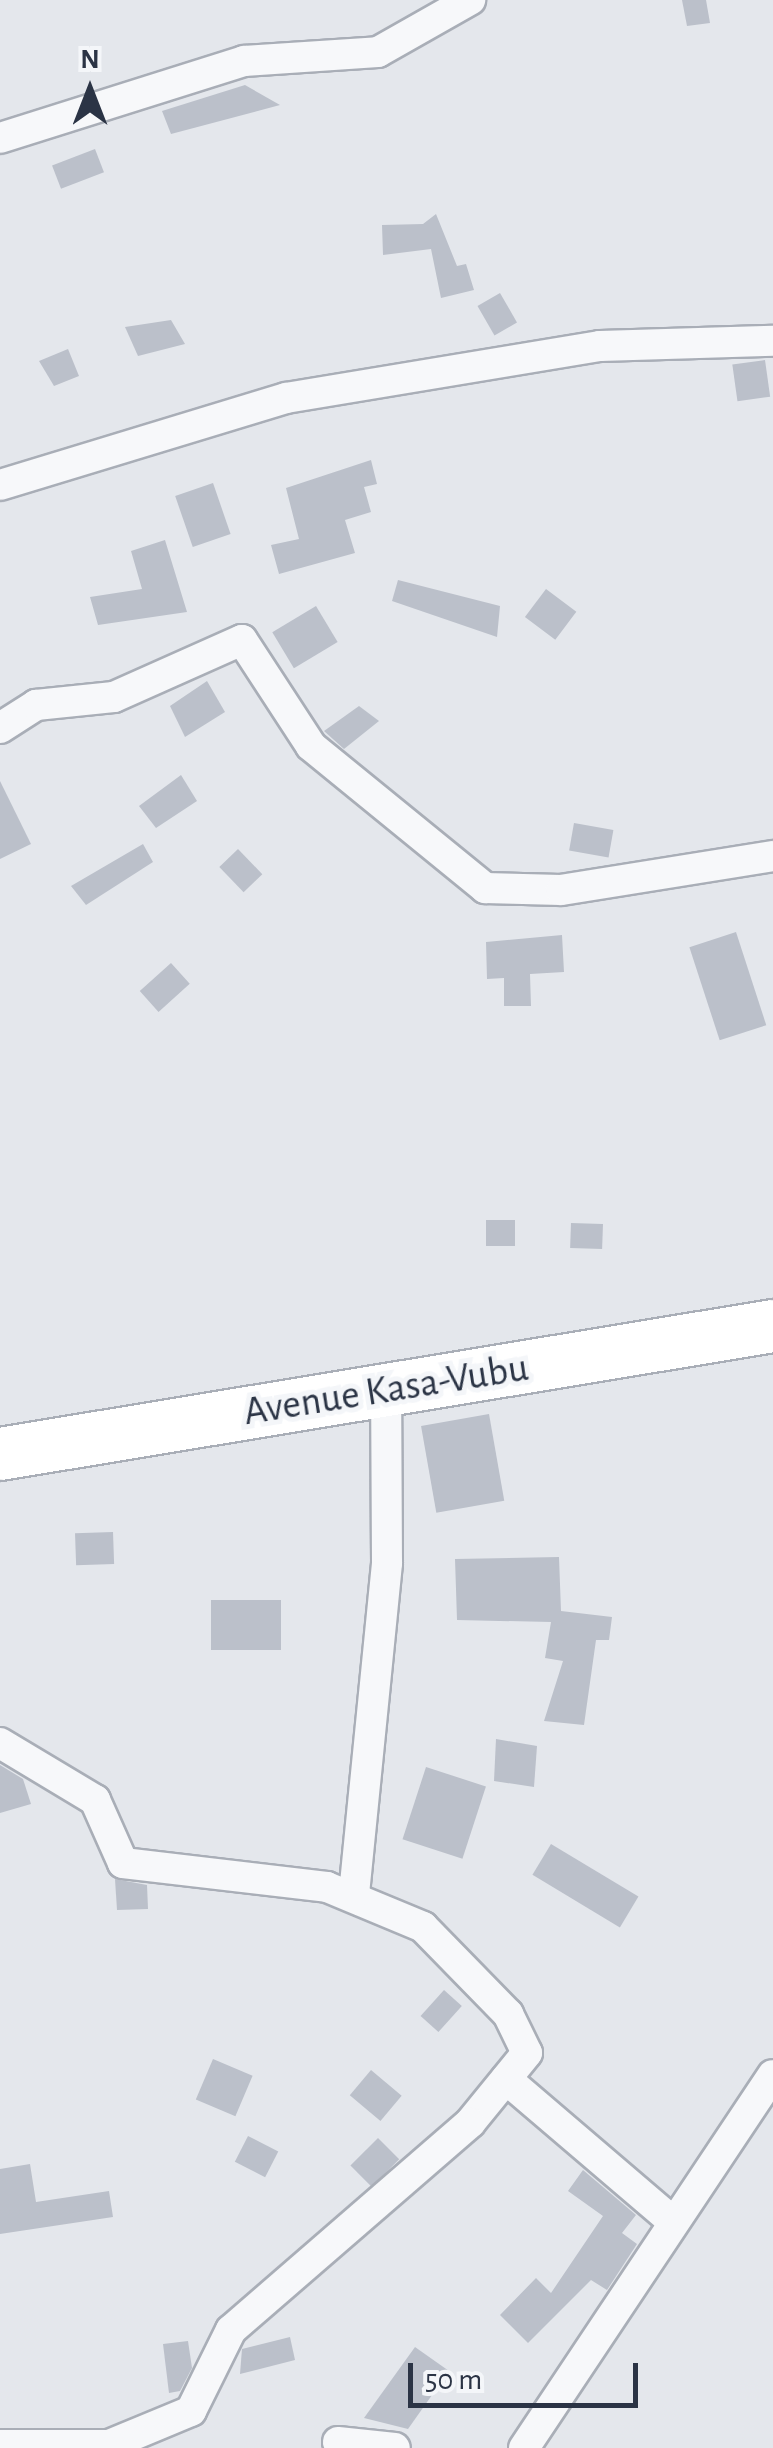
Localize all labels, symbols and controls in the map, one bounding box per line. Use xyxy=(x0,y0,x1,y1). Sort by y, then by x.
north arrow xyxy=(40,40,140,140)
text: N xyxy=(80,46,100,74)
street label: Avenue Kasa-Vubu xyxy=(240,1344,532,1436)
scale bar xyxy=(413,2343,643,2405)
text: 50 m xyxy=(425,2365,482,2395)

